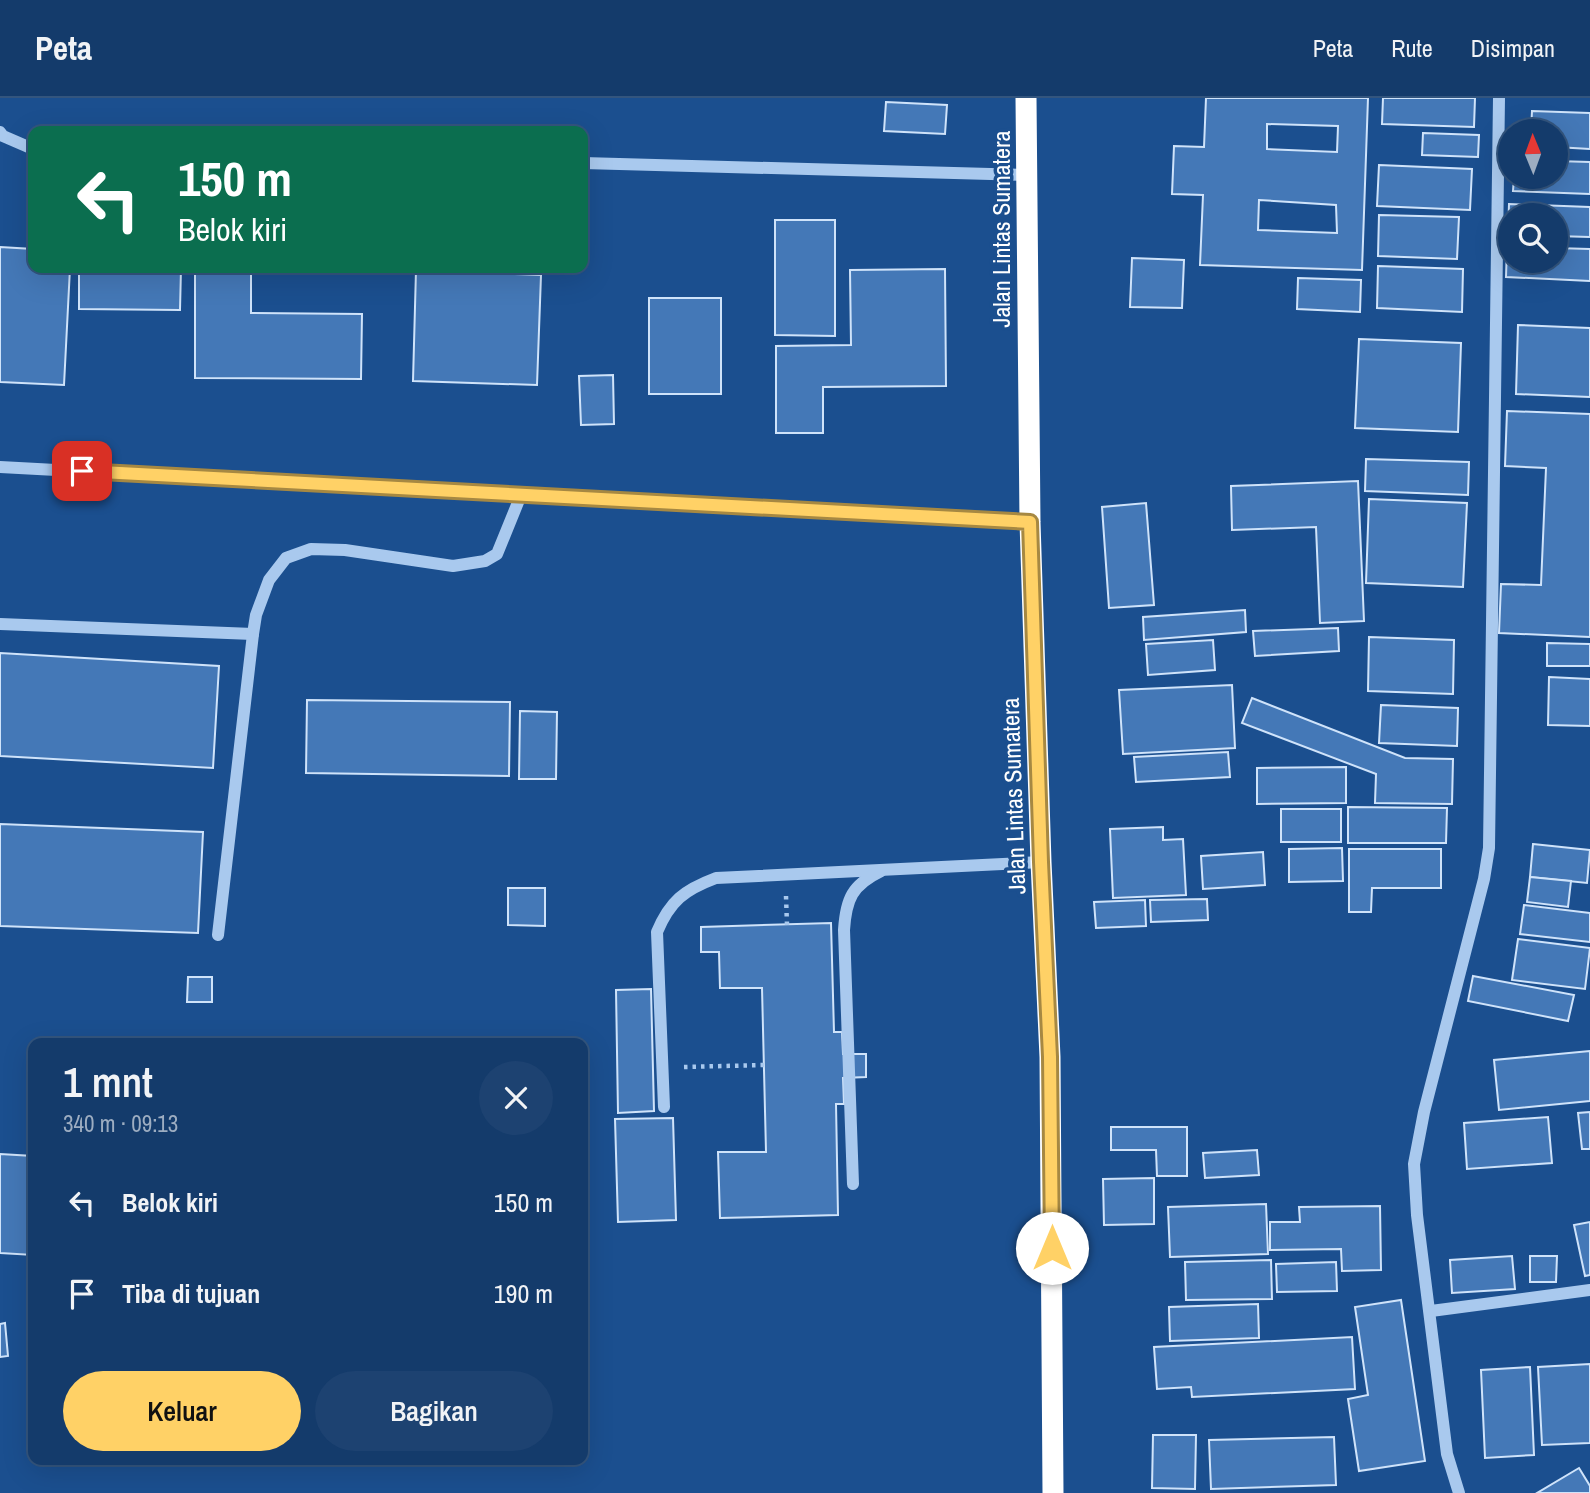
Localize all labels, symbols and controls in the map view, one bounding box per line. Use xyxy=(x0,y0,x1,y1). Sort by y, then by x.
text: Peta xyxy=(35,26,92,70)
text: Peta xyxy=(1313,32,1353,64)
text: Rute xyxy=(1391,32,1433,64)
text: Disimpan xyxy=(1471,32,1555,64)
north arrow xyxy=(1498,119,1568,189)
map controls xyxy=(1498,119,1568,273)
street label: Jalan Lintas Sumatera xyxy=(985,130,1017,327)
text: 150 m xyxy=(178,145,292,211)
icon: left xyxy=(63,154,154,245)
button: search xyxy=(1498,203,1568,273)
text: Belok kiri xyxy=(178,208,287,251)
pin xyxy=(52,441,112,501)
icon: arrive xyxy=(63,452,101,490)
street label: Jalan Lintas Sumatera xyxy=(994,697,1032,895)
text: 1 mnt xyxy=(63,1054,153,1110)
button: close xyxy=(479,1061,553,1135)
text: 340 m · 09:13 xyxy=(63,1108,178,1139)
icon: left xyxy=(63,1184,101,1222)
text: Belok kiri xyxy=(122,1185,218,1220)
text: 150 m xyxy=(494,1185,553,1220)
position arrow xyxy=(1015,1211,1089,1285)
icon: arrive xyxy=(63,1275,101,1313)
text: Tiba di tujuan xyxy=(122,1276,260,1311)
text: 190 m xyxy=(494,1276,553,1311)
button: Keluar xyxy=(63,1371,301,1451)
button: Bagikan xyxy=(315,1371,553,1451)

